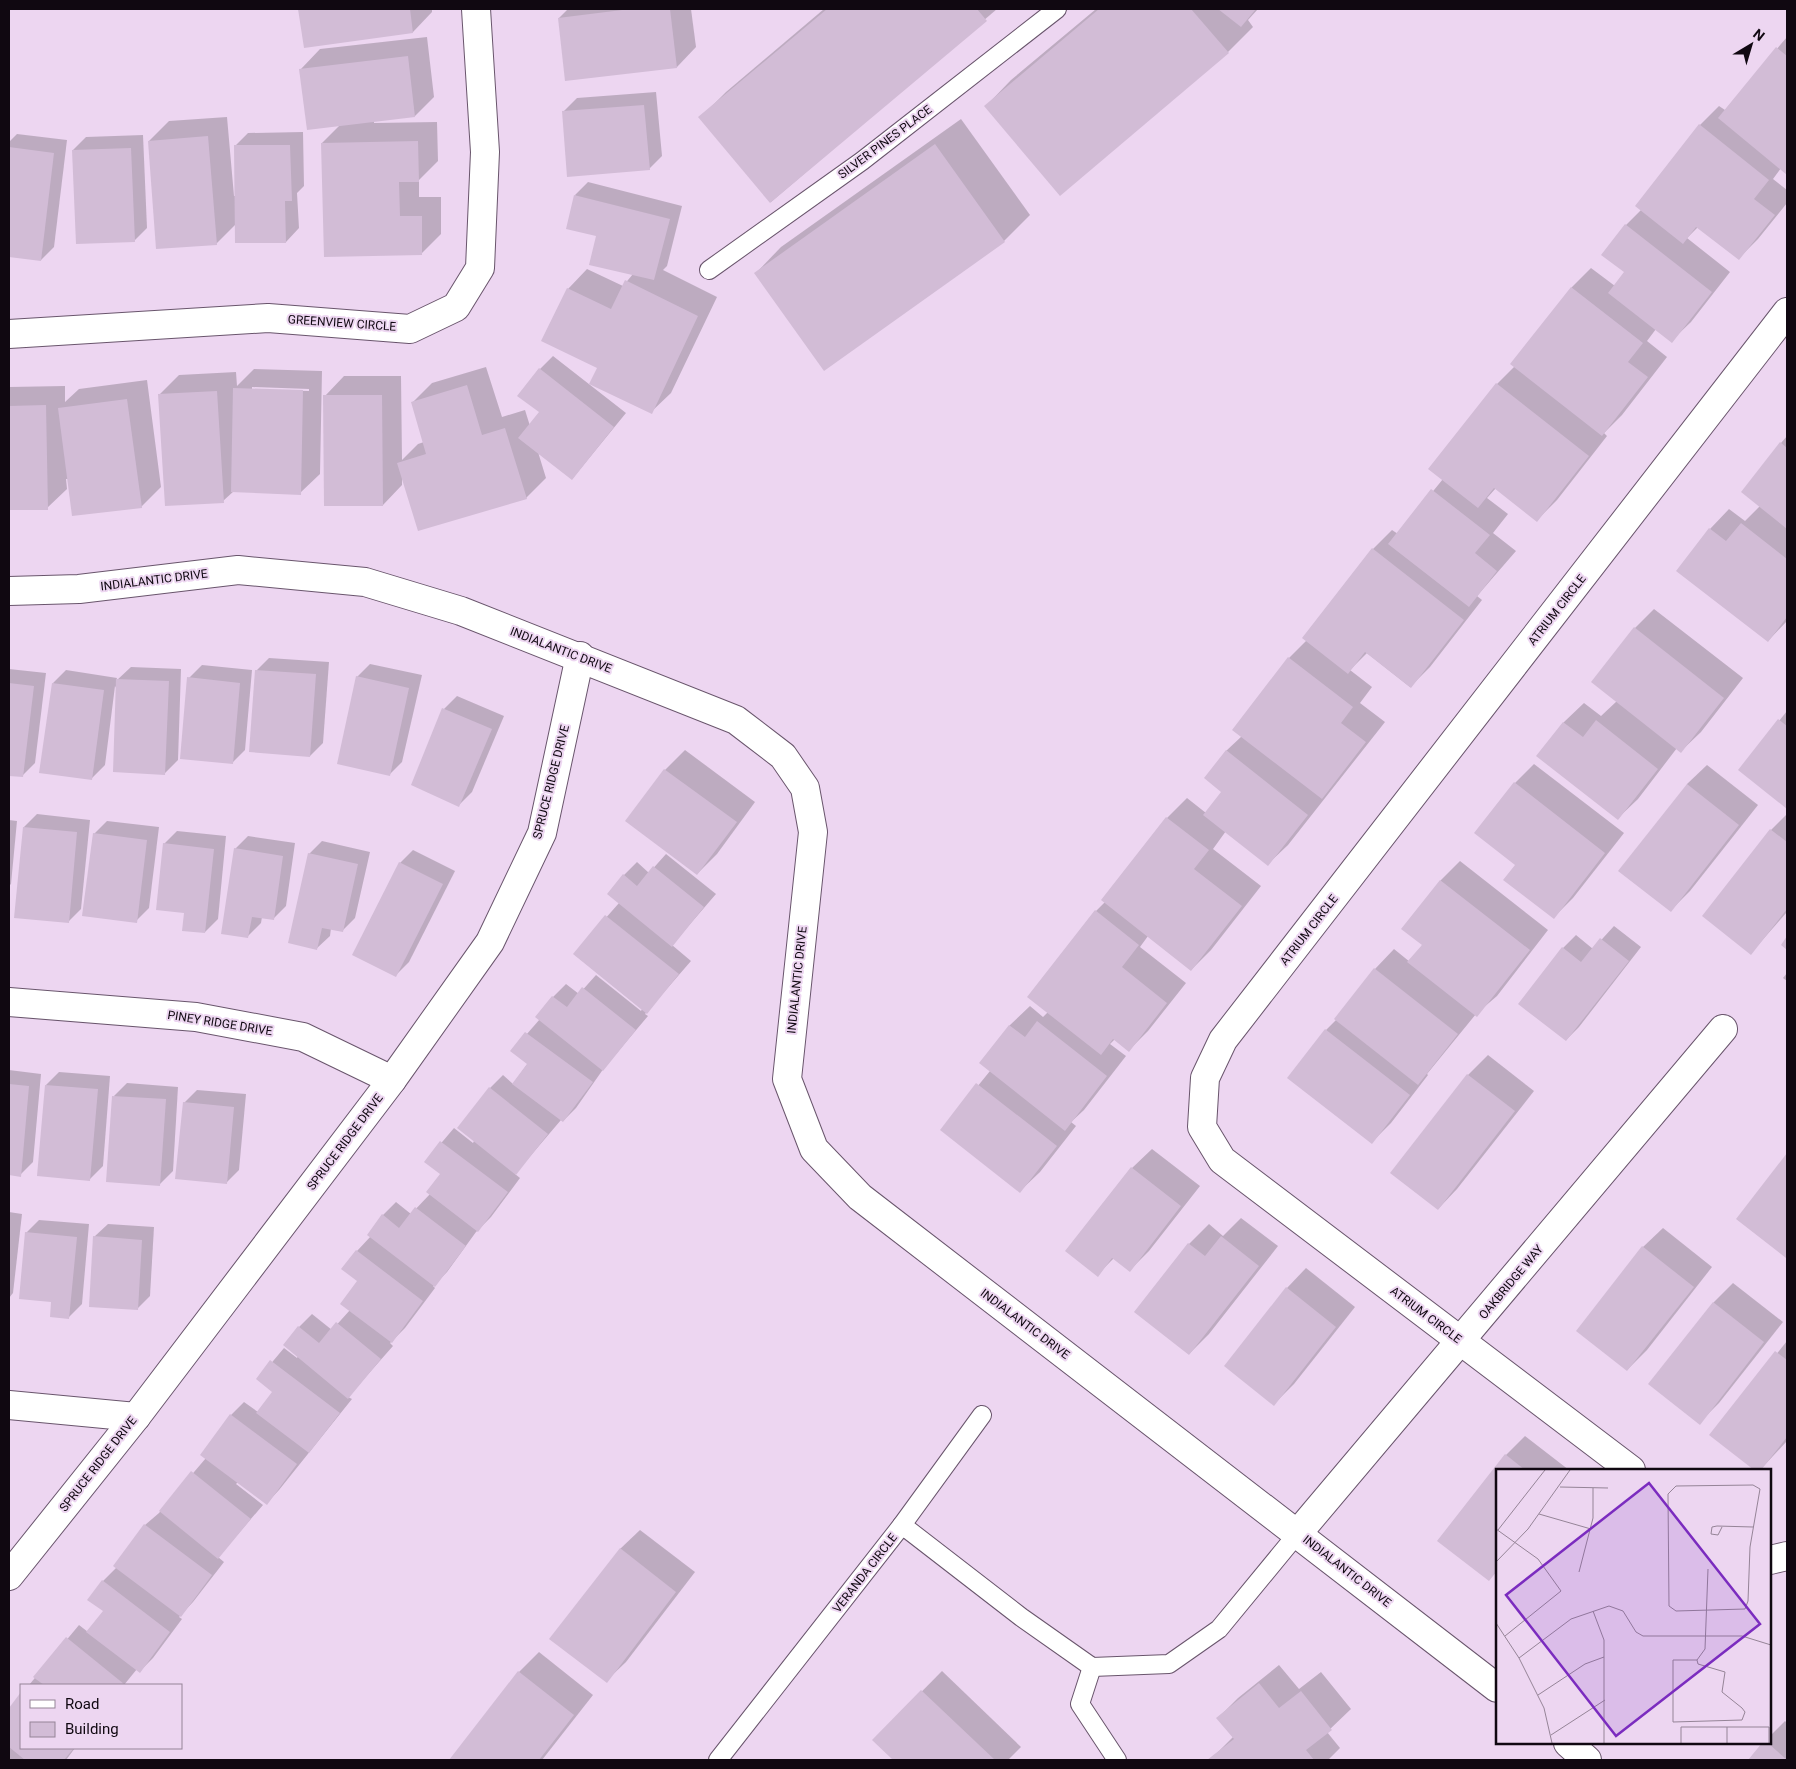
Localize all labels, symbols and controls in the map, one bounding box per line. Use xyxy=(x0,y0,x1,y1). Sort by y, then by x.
north arrow xyxy=(1726,20,1776,70)
text: N xyxy=(1750,25,1768,44)
street label: SILVER PINES PLACE xyxy=(835,102,935,182)
street label: GREENVIEW CIRCLE xyxy=(287,312,397,334)
street label: INDIALANTIC DRIVE xyxy=(100,566,209,594)
street label: ATRIUM CIRCLE xyxy=(1525,572,1589,648)
street label: INDIALANTIC DRIVE xyxy=(508,624,614,676)
street label: SPRUCE RIDGE DRIVE xyxy=(530,723,572,840)
street label: ATRIUM CIRCLE xyxy=(1277,892,1341,968)
street label: INDIALANTIC DRIVE xyxy=(784,925,810,1034)
street label: PINEY RIDGE DRIVE xyxy=(167,1008,274,1038)
street label: SPRUCE RIDGE DRIVE xyxy=(304,1091,386,1193)
street label: OAKBRIDGE WAY xyxy=(1476,1242,1547,1322)
street label: ATRIUM CIRCLE xyxy=(1388,1284,1465,1346)
street label: INDIALANTIC DRIVE xyxy=(978,1286,1072,1362)
street label: SPRUCE RIDGE DRIVE xyxy=(56,1413,140,1514)
inset map xyxy=(1496,1469,1771,1744)
street label: VERANDA CIRCLE xyxy=(830,1531,900,1615)
street label: INDIALANTIC DRIVE xyxy=(1300,1532,1394,1610)
legend xyxy=(20,1684,182,1749)
text: Road xyxy=(65,1695,99,1713)
text: Building xyxy=(65,1720,119,1738)

